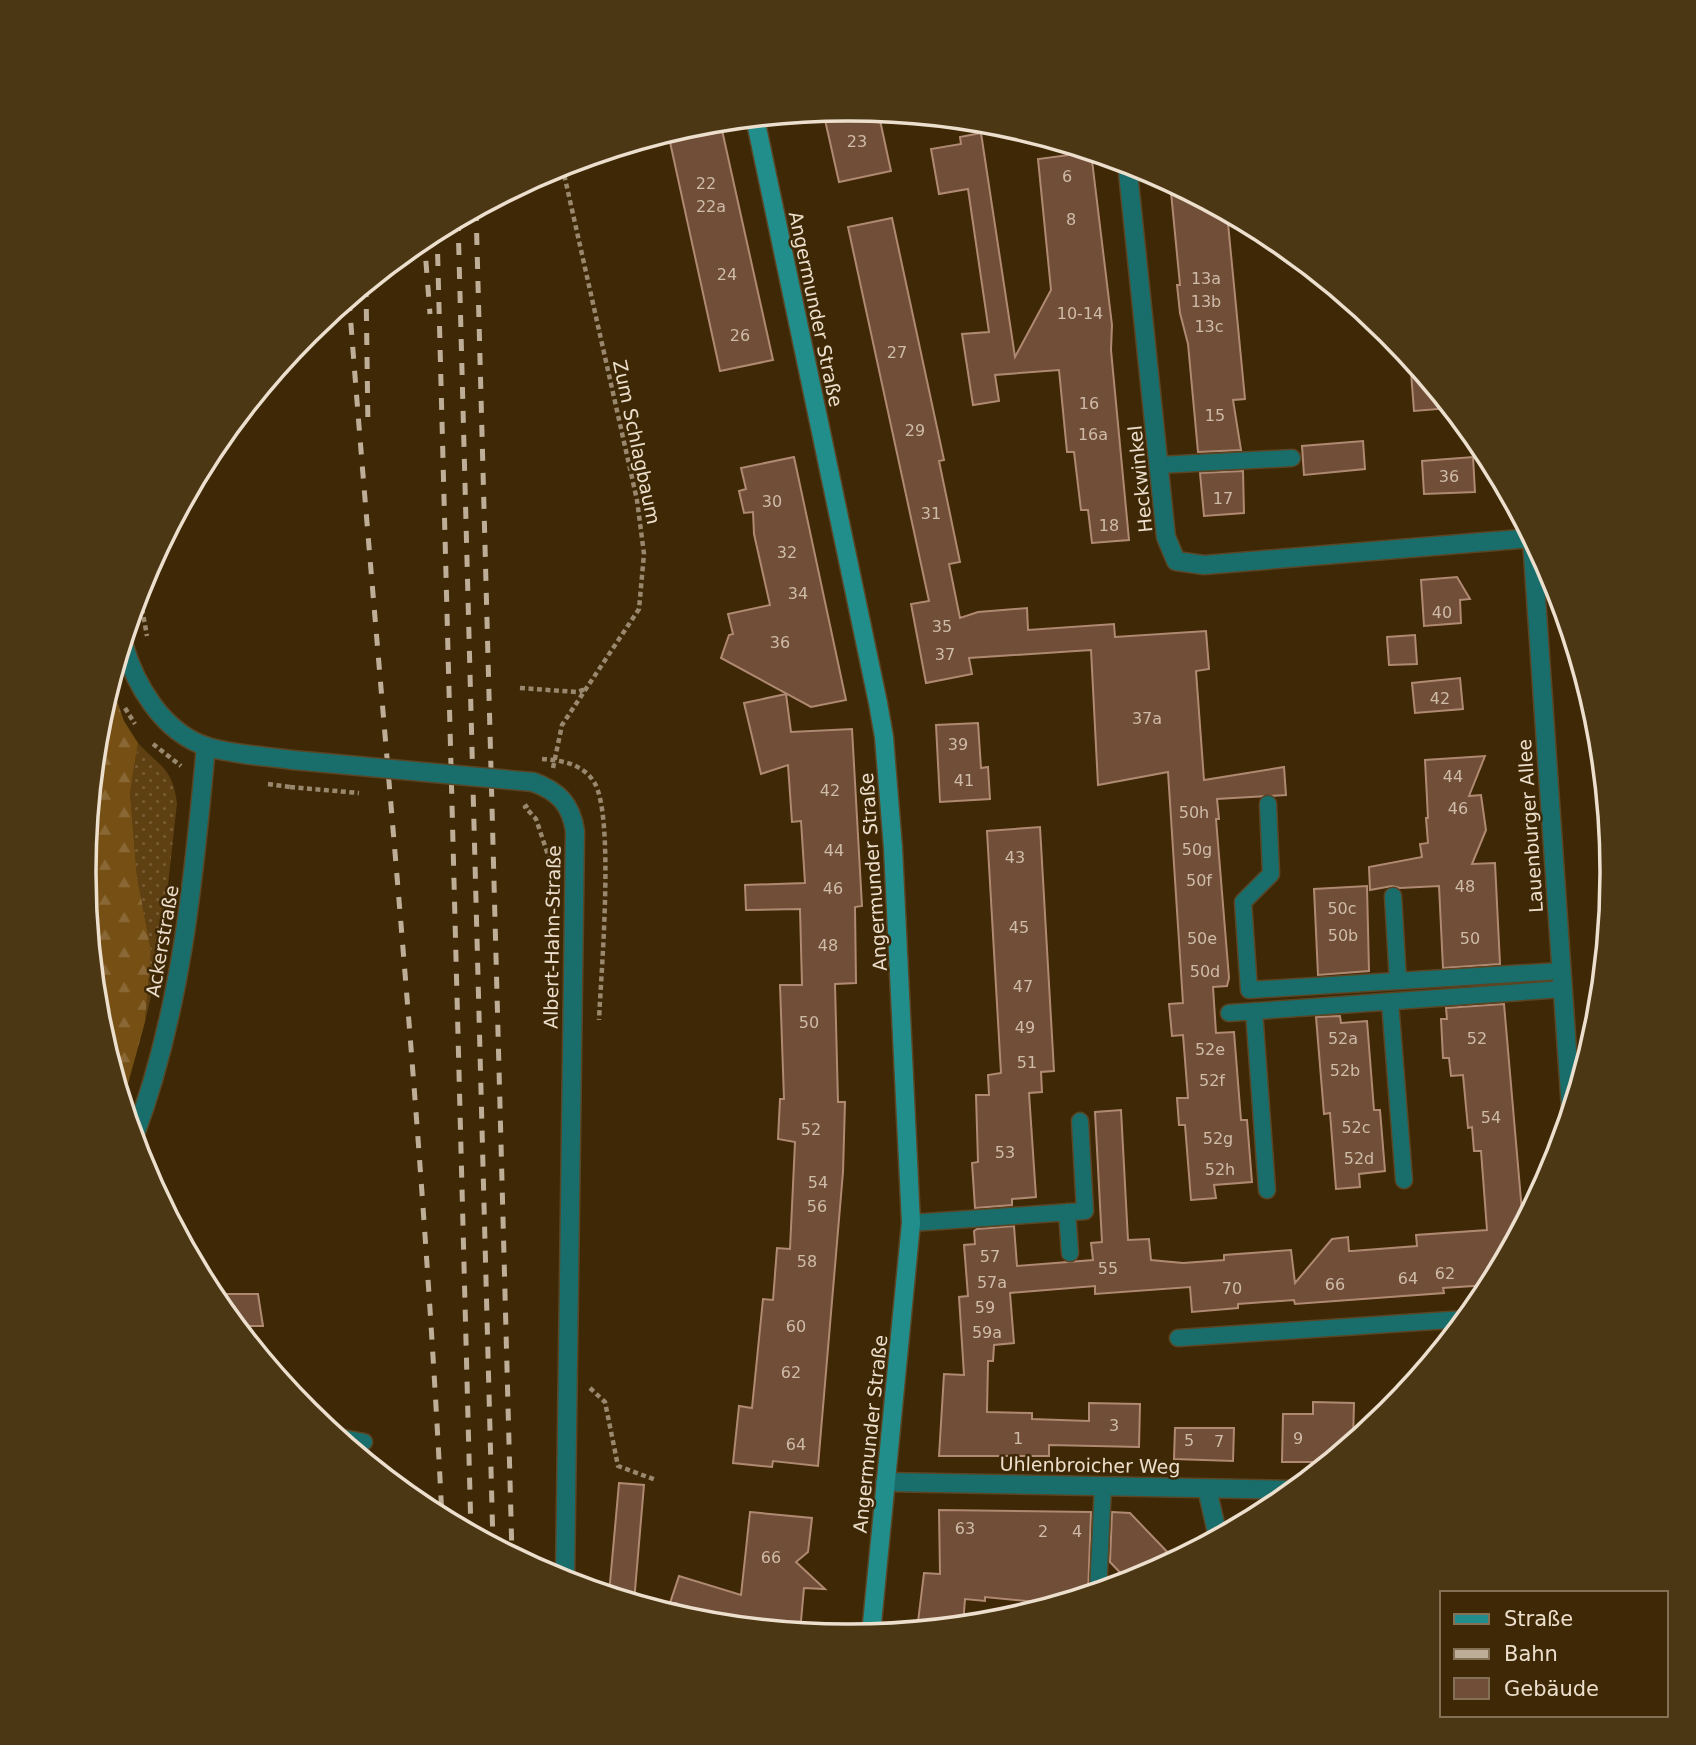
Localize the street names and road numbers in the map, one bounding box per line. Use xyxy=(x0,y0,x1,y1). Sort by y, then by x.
street label: Angermunder Straße xyxy=(785,209,847,409)
street label: Zum Schlagbaum xyxy=(609,358,665,526)
street label: Heckwinkel xyxy=(1123,424,1157,534)
street label: Lauenburger Allee xyxy=(1513,738,1547,914)
street label: Angermunder Straße xyxy=(855,772,891,972)
street label: Albert-Hahn-Straße xyxy=(539,845,565,1029)
street label: Ackerstraße xyxy=(141,883,183,999)
street label: Angermunder Straße xyxy=(849,1334,891,1534)
street label: Uhlenbroicher Weg xyxy=(999,1452,1181,1478)

